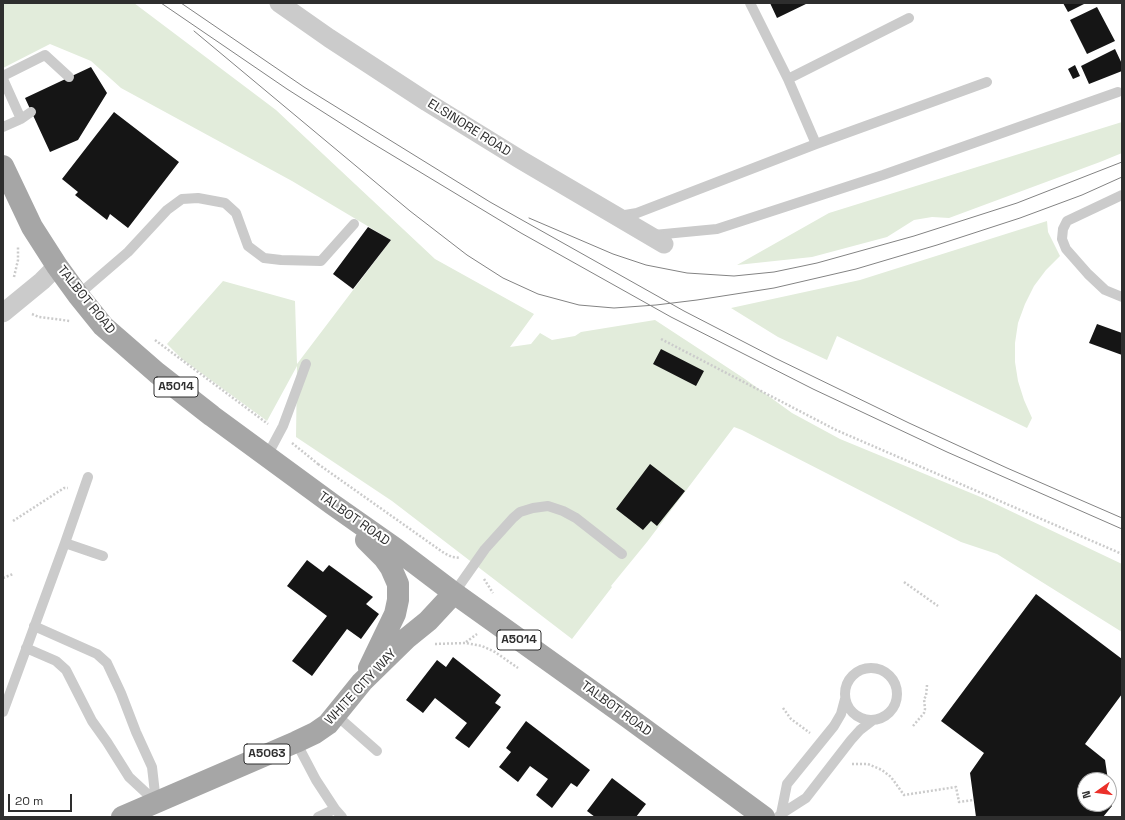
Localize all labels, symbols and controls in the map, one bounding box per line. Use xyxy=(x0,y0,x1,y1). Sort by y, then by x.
street label: ELSINORE ROAD xyxy=(424,96,514,160)
street label: TALBOT ROAD xyxy=(54,263,118,337)
road number: A5014 xyxy=(154,377,198,397)
street label: TALBOT ROAD xyxy=(315,489,393,549)
road number: A5014 xyxy=(497,630,541,650)
street label: WHITE CITY WAY xyxy=(322,646,400,728)
street label: TALBOT ROAD xyxy=(578,678,654,740)
road number: A5063 xyxy=(244,744,290,764)
north arrow xyxy=(1077,772,1117,812)
scale bar xyxy=(10,786,74,812)
text: N xyxy=(1079,789,1094,800)
text: 20 m xyxy=(15,793,43,809)

